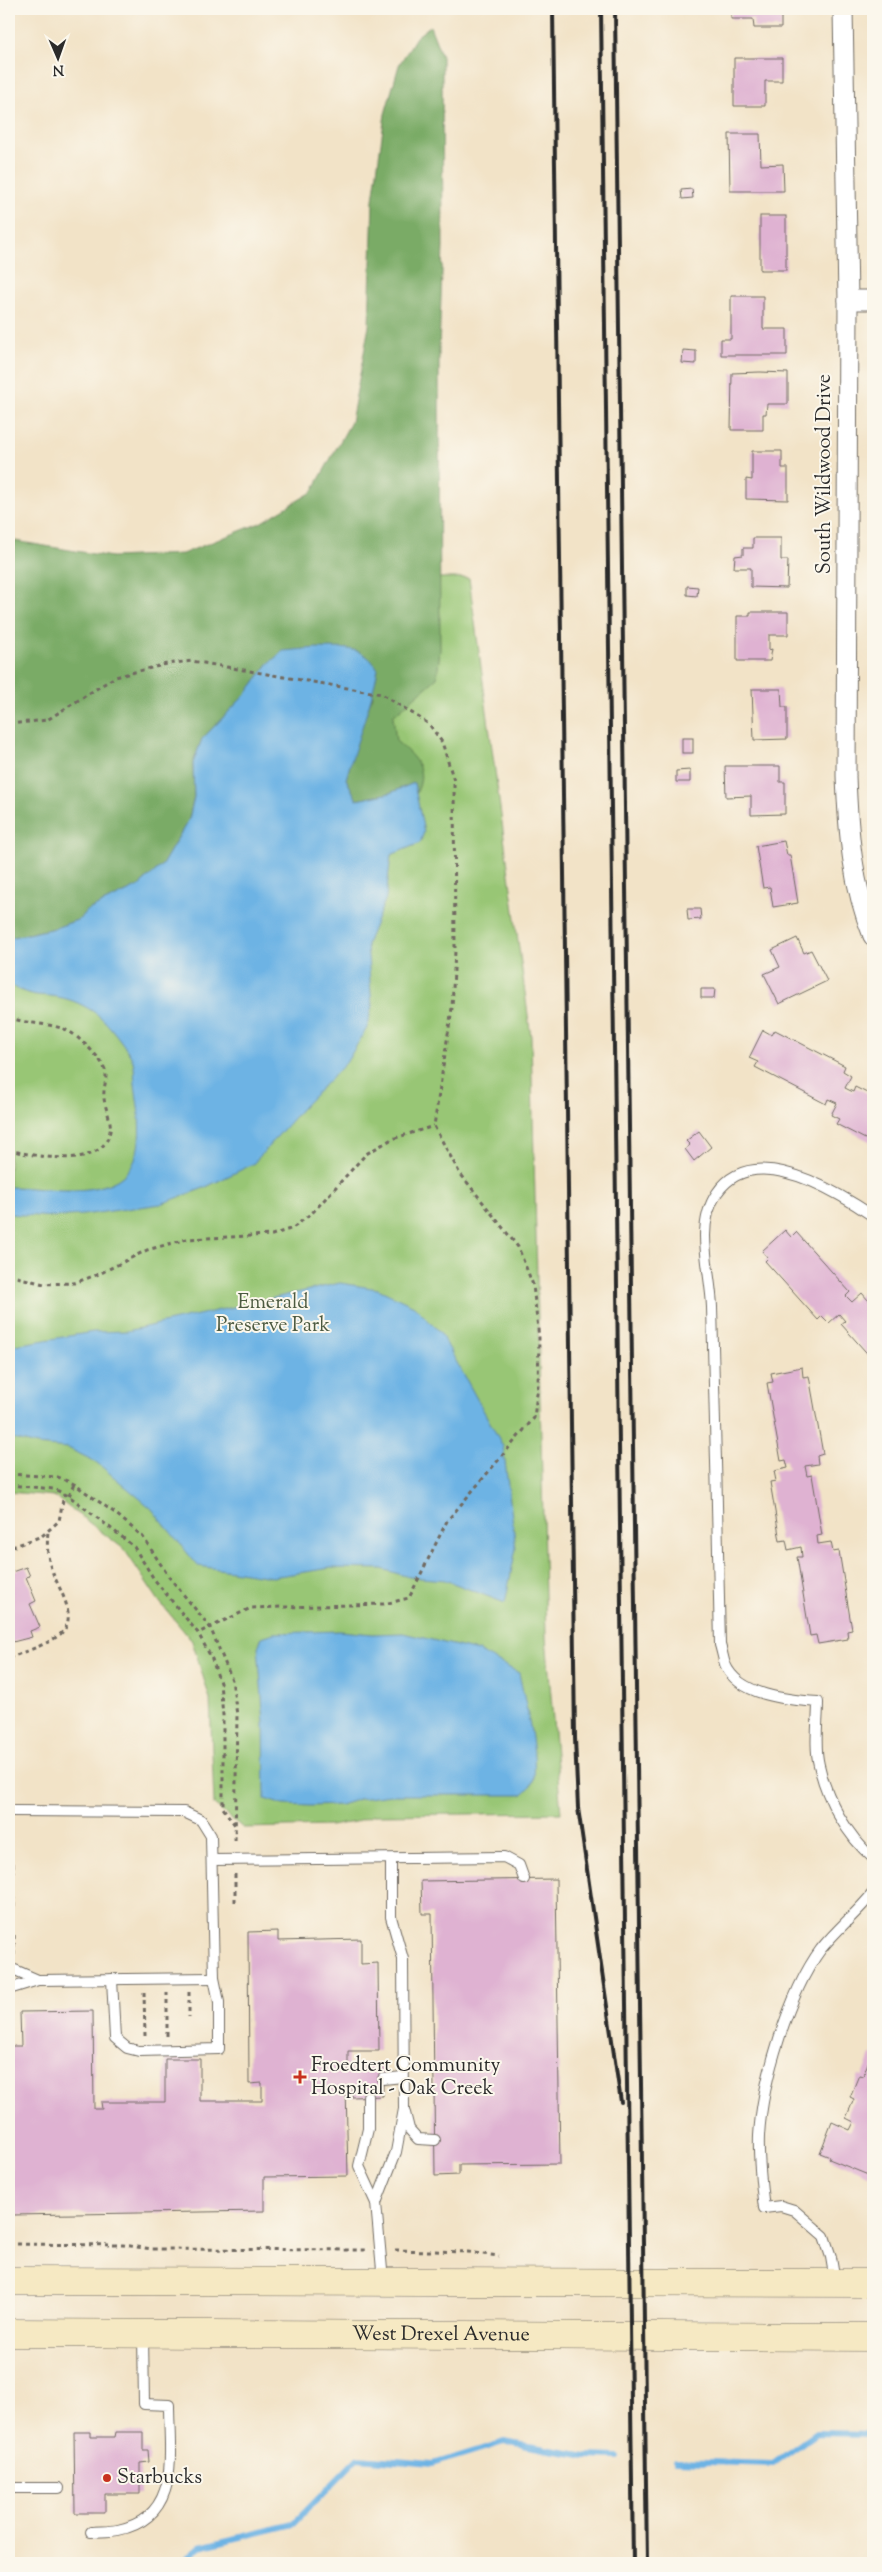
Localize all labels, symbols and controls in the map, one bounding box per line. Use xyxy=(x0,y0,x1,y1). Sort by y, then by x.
north arrow xyxy=(32,32,82,82)
text: N xyxy=(52,59,64,79)
street label: South Wildwood Drive xyxy=(811,374,840,574)
park label: Emerald Preserve Park xyxy=(216,1289,330,1341)
place label: Froedtert Community Hospital - Oak Creek xyxy=(311,2052,501,2104)
marker: Froedtert Community Hospital - Oak Creek xyxy=(293,2070,307,2084)
street label: West Drexel Avenue xyxy=(352,2320,530,2350)
place label: Starbucks xyxy=(117,2464,202,2493)
marker: Starbucks xyxy=(101,2472,113,2484)

